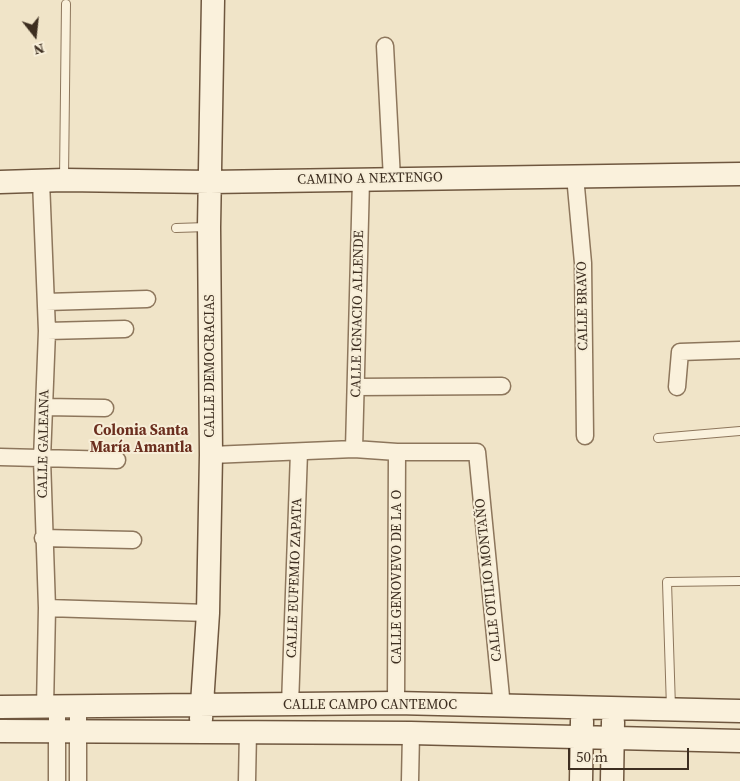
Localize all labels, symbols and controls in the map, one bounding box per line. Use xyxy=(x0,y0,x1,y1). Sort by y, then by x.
north arrow xyxy=(10,10,60,60)
text: N xyxy=(31,38,47,60)
street label: CAMINO A NEXTENGO xyxy=(297,169,443,189)
street label: CALLE IGNACIO ALLENDE xyxy=(348,230,368,398)
street label: CALLE BRAVO xyxy=(574,261,592,351)
street label: CALLE DEMOCRACIAS xyxy=(202,294,218,438)
street label: CALLE GALEANA xyxy=(35,389,53,499)
district label: Colonia Santa María Amantla xyxy=(90,422,192,457)
street label: CALLE GENOVEVO DE LA O xyxy=(389,490,405,664)
street label: CALLE EUFEMIO ZAPATA xyxy=(284,498,306,658)
street label: CALLE OTILIO MONTAÑO xyxy=(472,498,506,662)
street label: CALLE CAMPO CANTEMOC xyxy=(283,697,457,713)
scale bar xyxy=(570,738,691,770)
text: 50 m xyxy=(576,746,608,767)

